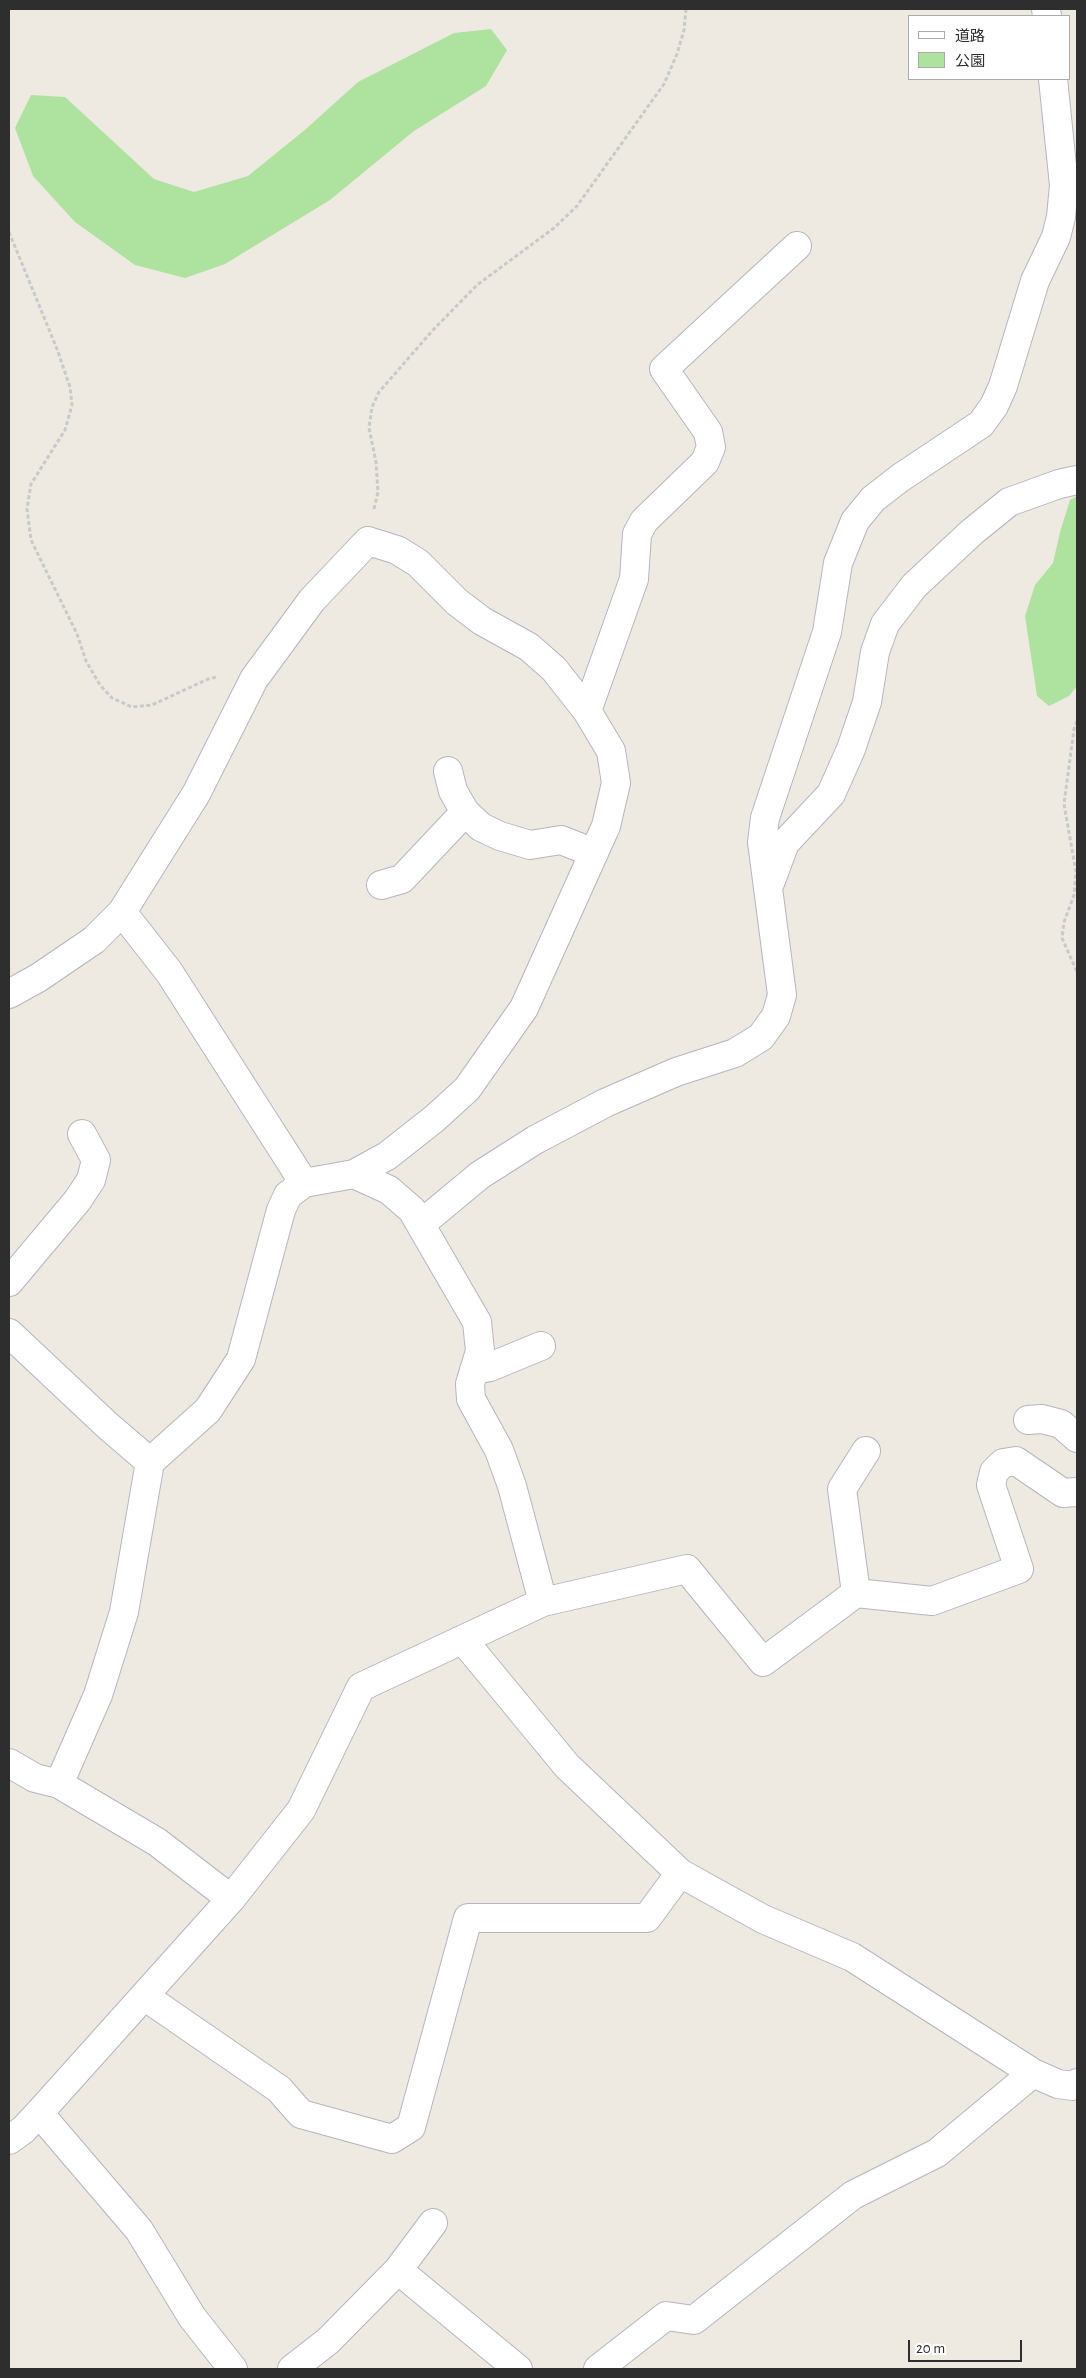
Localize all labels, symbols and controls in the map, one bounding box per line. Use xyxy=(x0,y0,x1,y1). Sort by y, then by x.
legend xyxy=(908,15,1071,80)
text: 道路 xyxy=(955,29,985,44)
text: 公園 xyxy=(955,54,985,69)
scale bar xyxy=(911,2330,1025,2362)
text: 20 m xyxy=(916,2341,945,2356)

